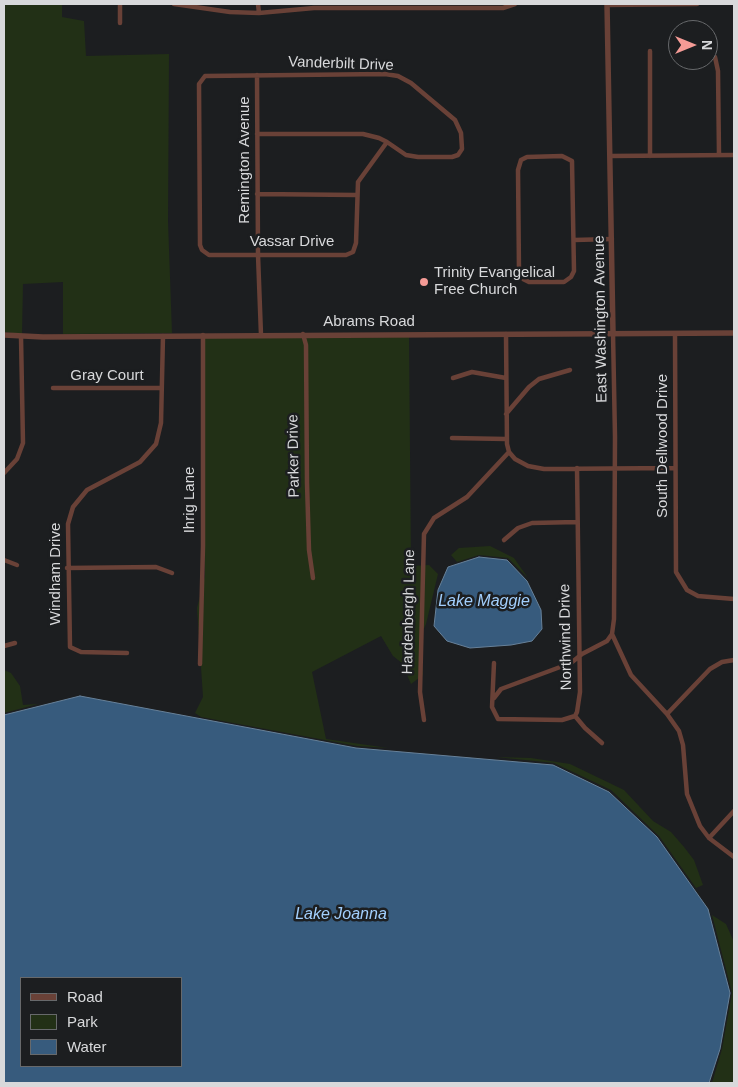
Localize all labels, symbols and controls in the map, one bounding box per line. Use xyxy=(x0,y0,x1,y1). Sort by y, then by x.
north arrow xyxy=(668,20,718,70)
text: N xyxy=(699,40,715,50)
street label: Vanderbilt Drive xyxy=(288,53,394,75)
street label: Remington Avenue xyxy=(236,96,254,224)
street label: Vassar Drive xyxy=(250,233,334,251)
street label: East Washington Avenue xyxy=(591,235,611,403)
place label: Trinity Evangelical Free Church xyxy=(434,264,555,299)
marker: Trinity Evangelical Free Church xyxy=(418,276,430,288)
street label: Abrams Road xyxy=(323,313,415,331)
street label: Gray Court xyxy=(70,367,144,385)
street label: South Dellwood Drive xyxy=(654,374,672,518)
street label: Parker Drive xyxy=(284,414,304,498)
street label: Ihrig Lane xyxy=(181,467,199,533)
street label: Windham Drive xyxy=(47,523,65,625)
street label: Hardenbergh Lane xyxy=(399,549,419,675)
street label: Northwind Drive xyxy=(556,584,576,690)
water label: Lake Maggie xyxy=(438,592,530,612)
water label: Lake Joanna xyxy=(295,905,387,925)
legend xyxy=(20,977,182,1067)
text: Road xyxy=(67,988,103,1005)
text: Park xyxy=(67,1013,98,1030)
text: Water xyxy=(67,1038,106,1055)

